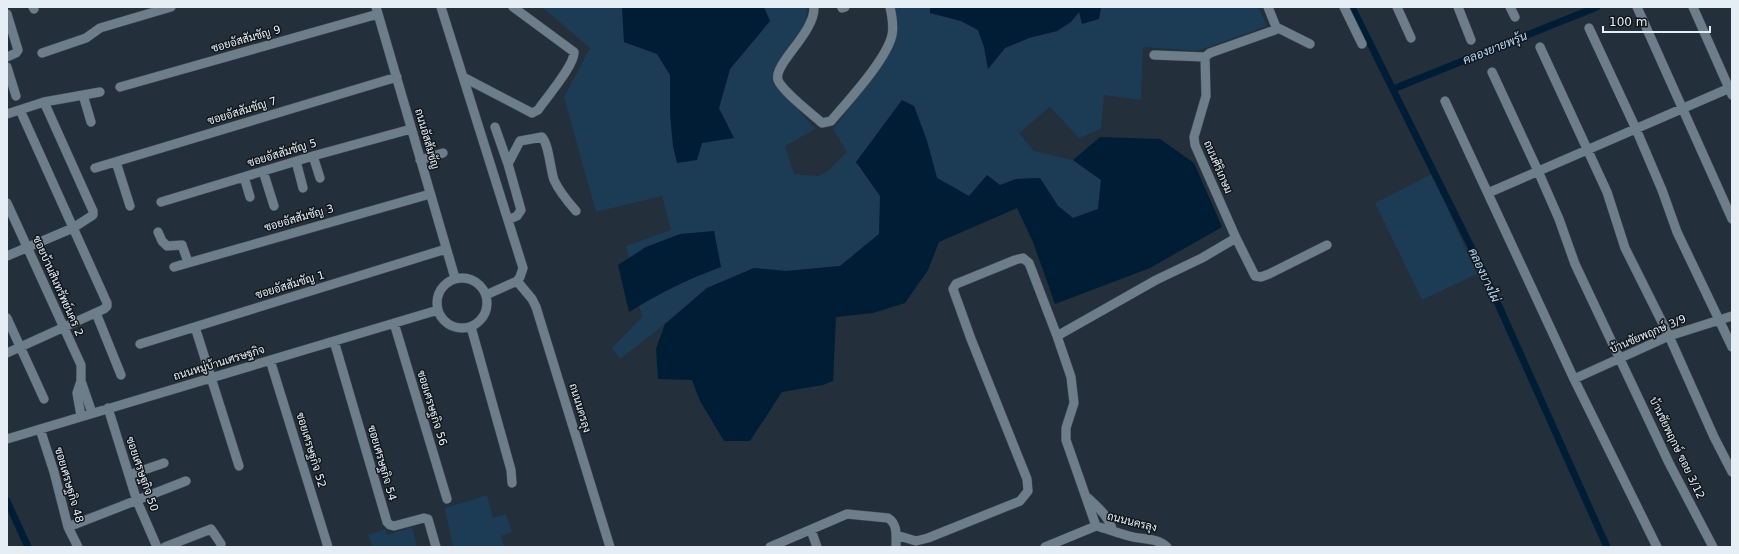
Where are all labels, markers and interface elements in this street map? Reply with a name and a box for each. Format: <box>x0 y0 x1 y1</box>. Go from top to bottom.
scale bar <box>1603 8 1710 34</box>
text: 100 m <box>1609 15 1647 29</box>
street label: ซอยอัสสัมชัญ 9 <box>209 22 282 55</box>
water label: คลองยายพรุ้น <box>1461 29 1530 69</box>
street label: ซอยอัสสัมชัญ 7 <box>205 93 278 128</box>
street label: ถนนอัสสัมชัญ <box>412 107 443 171</box>
street label: ซอยอัสสัมชัญ 5 <box>245 135 318 170</box>
street label: ถนนศิริเกษม <box>1201 139 1235 195</box>
street label: ซอยอัสสัมชัญ 3 <box>262 201 335 234</box>
street label: ซอยบ้านสินทรัพย์นคร 2 <box>30 233 88 338</box>
water label: คลองบางไผ่ <box>1465 245 1504 305</box>
street label: ซอยอัสสัมชัญ 1 <box>253 267 326 302</box>
street label: บ้านชัยพฤกษ์ 3/9 <box>1607 310 1688 356</box>
street label: ถนนหมู่บ้านเศรษฐกิจ <box>171 342 267 384</box>
street label: ซอยเศรษฐกิจ 56 <box>413 369 450 448</box>
street label: ถนนนครลุง <box>564 382 594 435</box>
street label: บ้านชัยพฤกษ์ ซอย 3/12 <box>1647 394 1709 501</box>
street label: ซอยเศรษฐกิจ 52 <box>292 411 329 490</box>
street label: ซอยเศรษฐกิจ 54 <box>364 424 399 503</box>
street label: ซอยเศรษฐกิจ 50 <box>122 435 161 513</box>
street label: ซอยเศรษฐกิจ 48 <box>51 446 86 525</box>
street label: ถนนนครลุง <box>1105 510 1158 536</box>

